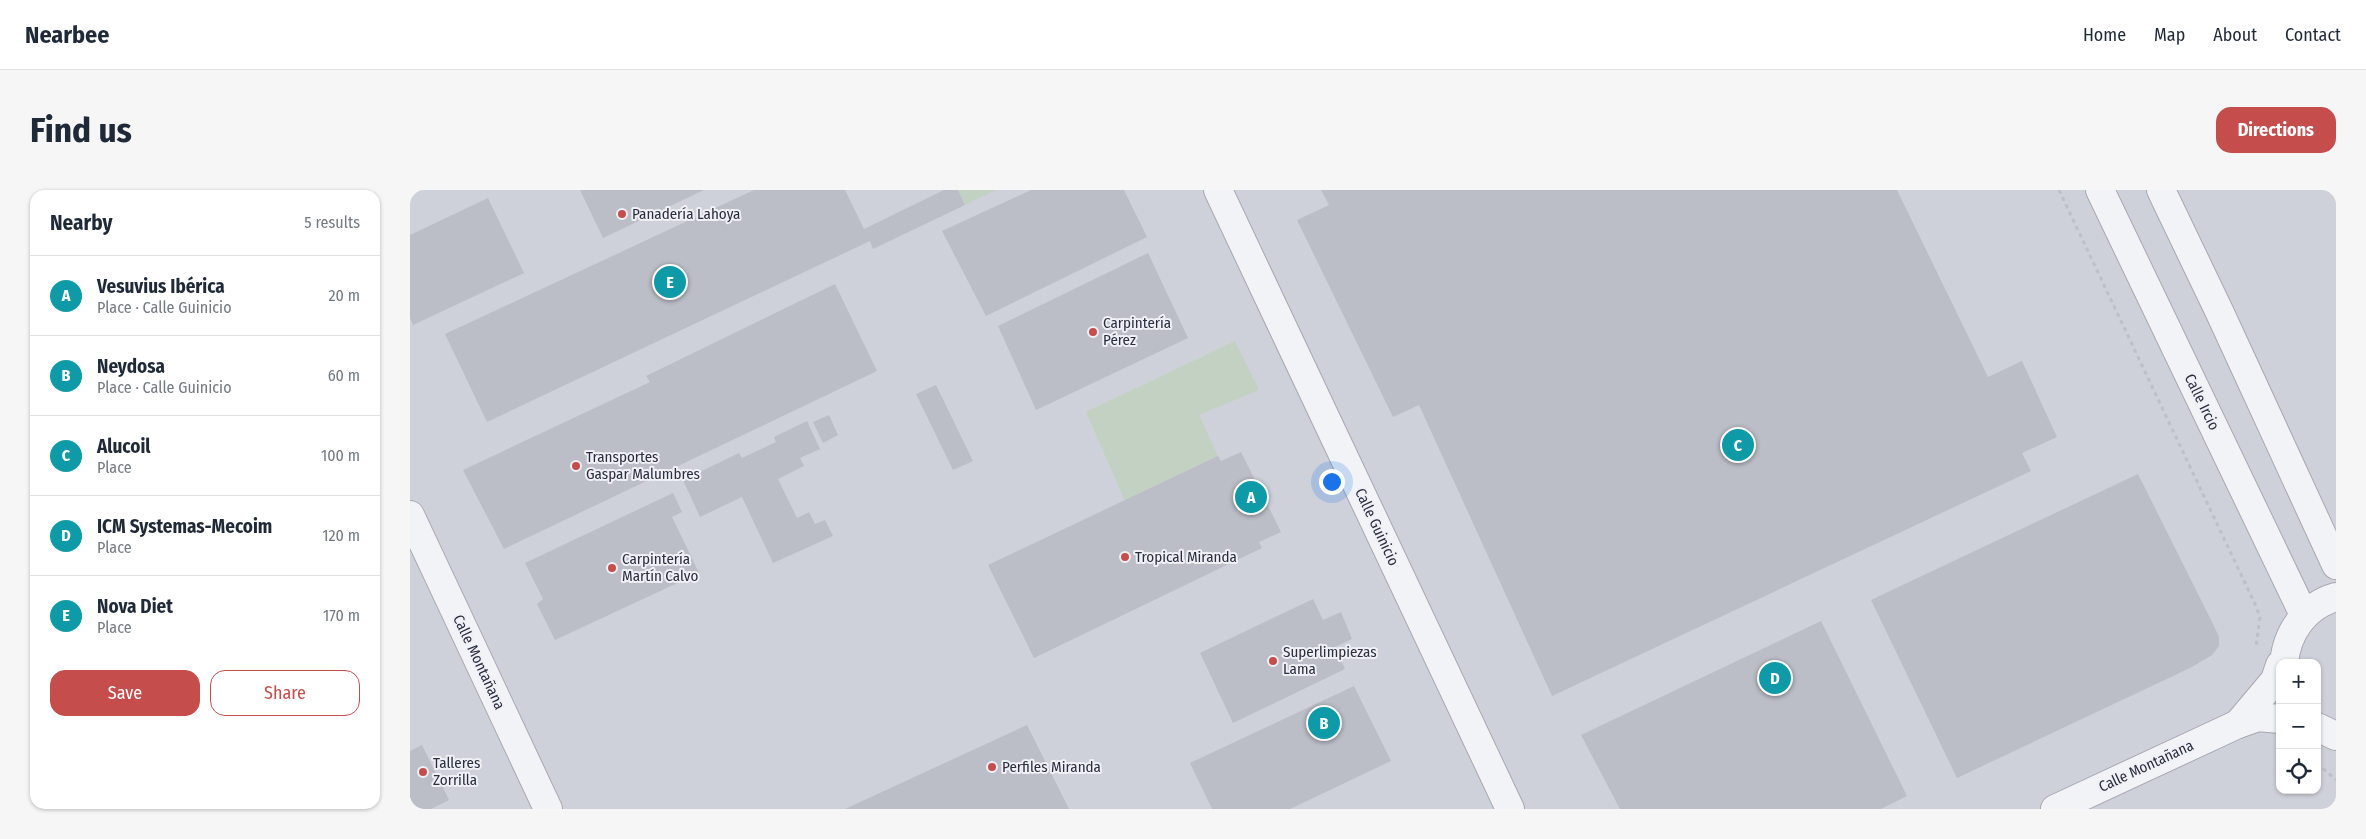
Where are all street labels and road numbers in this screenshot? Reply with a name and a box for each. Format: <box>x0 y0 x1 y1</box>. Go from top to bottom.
street label: Calle Ircio <box>2181 371 2223 433</box>
street label: Calle Guinicio <box>1351 485 1403 569</box>
street label: Calle Montañana <box>449 612 509 712</box>
street label: Calle Montañana <box>2096 736 2196 796</box>

